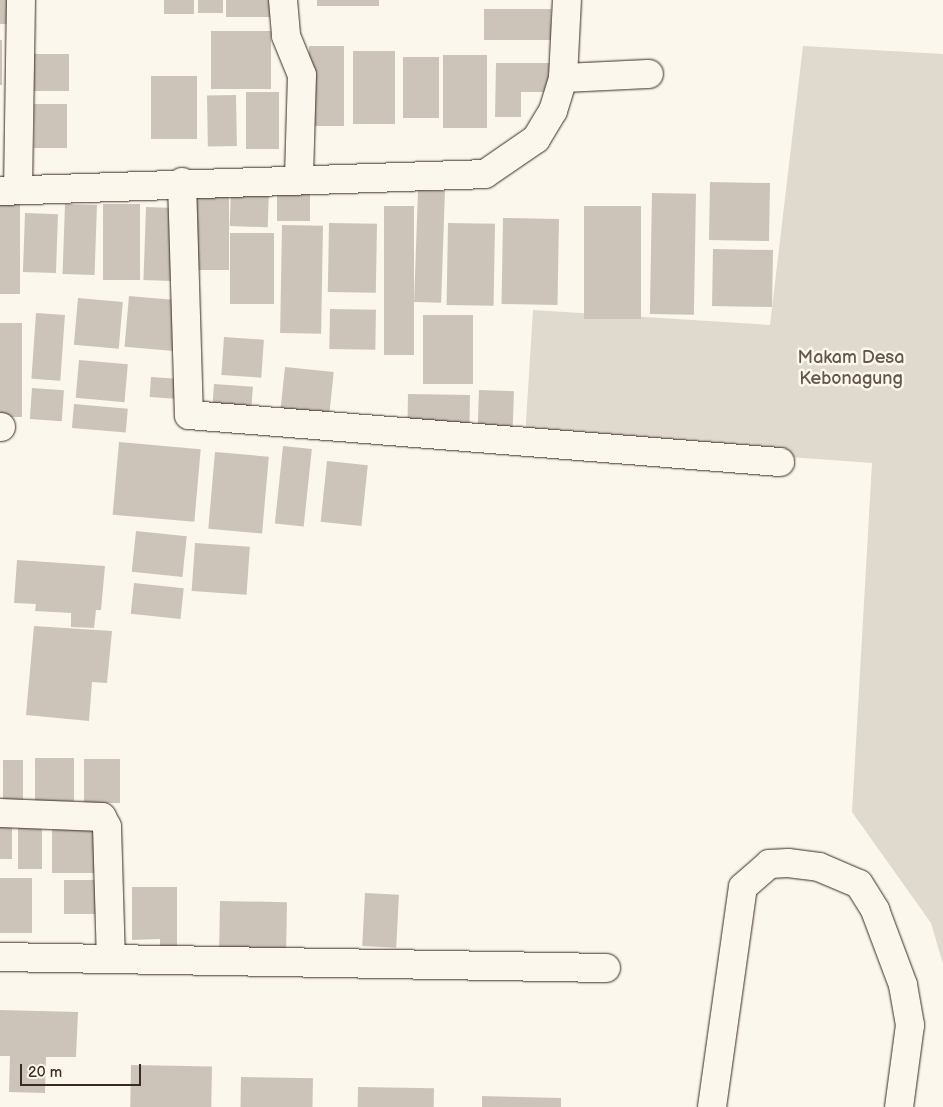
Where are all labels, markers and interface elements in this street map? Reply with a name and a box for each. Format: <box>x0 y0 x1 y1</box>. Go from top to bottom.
park label: Makam Desa Kebonagung <box>798 348 904 390</box>
scale bar <box>22 1054 144 1086</box>
text: 20 m <box>28 1063 62 1082</box>

